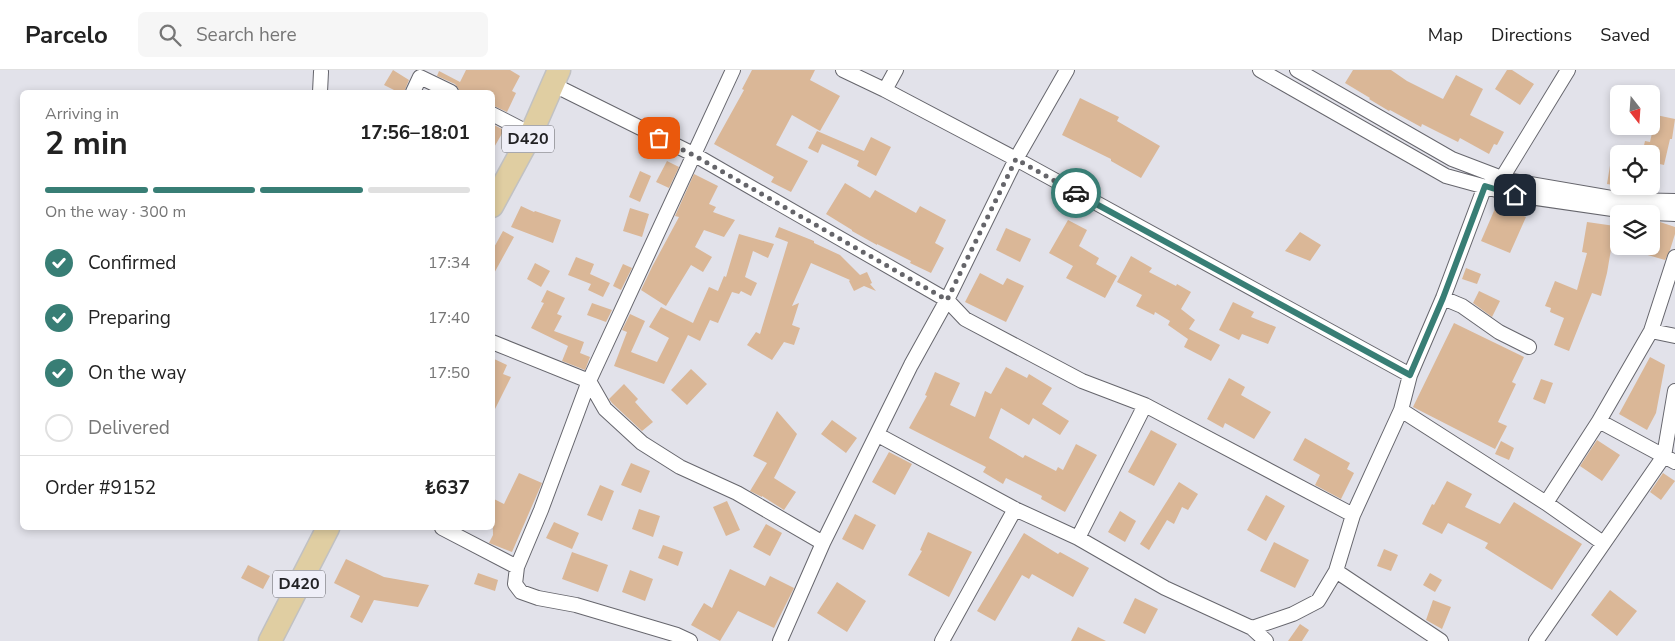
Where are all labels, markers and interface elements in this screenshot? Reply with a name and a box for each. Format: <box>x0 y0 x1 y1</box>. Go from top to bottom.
search box <box>138 12 488 57</box>
text: Parcelo <box>25 19 108 51</box>
icon: search <box>156 21 184 49</box>
text: Search here <box>196 22 297 48</box>
text: Map <box>1428 23 1463 47</box>
text: Directions <box>1491 23 1572 47</box>
text: Saved <box>1600 23 1650 47</box>
north arrow <box>1610 85 1660 135</box>
map controls <box>1610 85 1660 255</box>
text: Arriving in <box>45 103 119 125</box>
pin <box>638 117 680 159</box>
text: 17:56–18:01 <box>360 120 470 146</box>
text: 2 min <box>45 122 128 165</box>
icon: bag <box>645 124 673 152</box>
road number: D420 <box>502 126 554 152</box>
button: locate <box>1610 145 1660 195</box>
courier <box>1051 168 1101 218</box>
pin <box>1494 174 1536 216</box>
icon: car <box>1062 179 1090 207</box>
icon: home <box>1501 181 1529 209</box>
text: On the way · 300 m <box>45 201 186 223</box>
button: layers <box>1610 205 1660 255</box>
icon: check <box>45 249 73 277</box>
text: Confirmed <box>88 250 176 276</box>
text: 17:34 <box>428 252 470 274</box>
icon: check <box>45 304 73 332</box>
text: Preparing <box>88 305 171 331</box>
text: 17:40 <box>428 307 470 329</box>
icon: check <box>45 359 73 387</box>
text: On the way <box>88 360 186 386</box>
text: 17:50 <box>428 362 470 384</box>
text: Delivered <box>88 415 170 441</box>
text: Order #9152 <box>45 475 156 501</box>
text: ₺637 <box>424 475 470 501</box>
road number: D420 <box>273 570 325 598</box>

